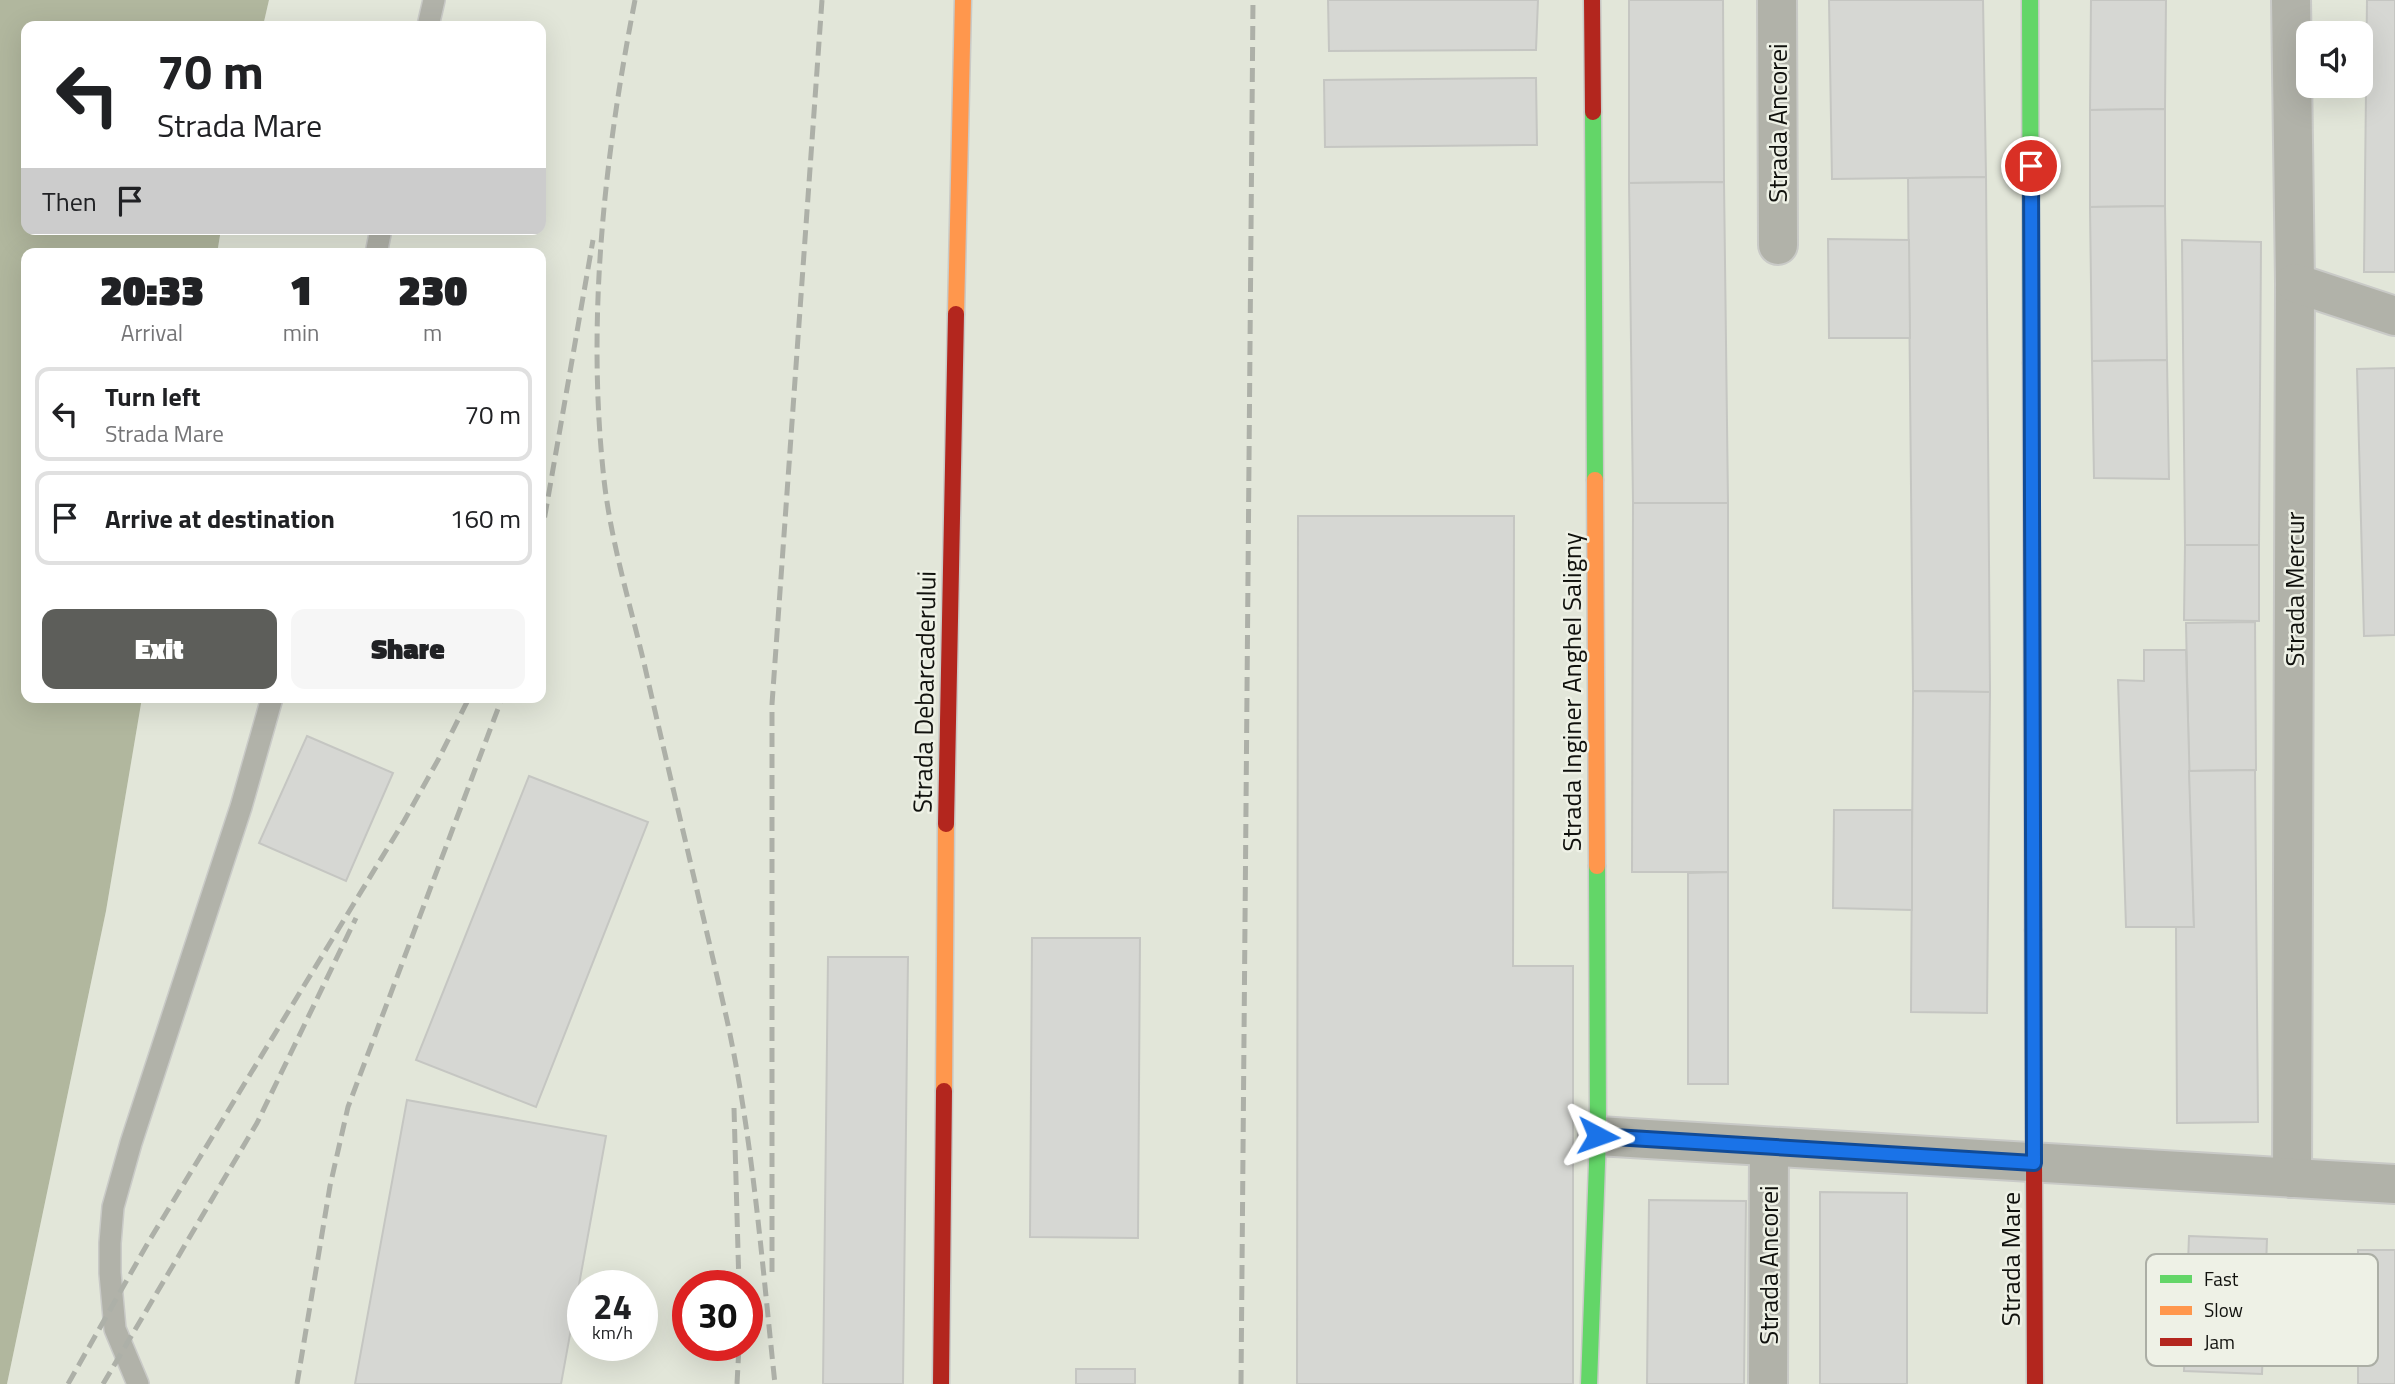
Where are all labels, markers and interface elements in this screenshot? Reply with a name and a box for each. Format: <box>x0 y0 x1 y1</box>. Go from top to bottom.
map controls <box>2296 21 2373 98</box>
button: sound <box>2296 21 2373 98</box>
text: 70 m <box>157 33 264 108</box>
street label: Strada Ancorei <box>1758 43 1797 203</box>
icon: left <box>42 49 133 140</box>
text: Strada Mare <box>157 101 322 149</box>
pin <box>2001 136 2061 196</box>
icon: arrive <box>2012 147 2050 185</box>
text: Then <box>42 182 97 221</box>
icon: arrive <box>111 182 149 220</box>
text: 20:33 <box>100 257 204 321</box>
text: 1 <box>290 257 313 321</box>
text: 230 <box>398 257 467 321</box>
text: Arrival <box>121 315 183 350</box>
text: min <box>283 315 319 350</box>
text: m <box>423 315 442 350</box>
text: Turn left <box>105 377 200 416</box>
icon: left <box>46 395 84 433</box>
text: 70 m <box>464 395 521 434</box>
text: Strada Mare <box>105 416 224 451</box>
icon: arrive <box>46 499 84 537</box>
text: Arrive at destination <box>105 499 335 538</box>
text: 160 m <box>450 499 521 538</box>
street label: Strada Mercur <box>2275 511 2314 667</box>
street label: Strada Inginer Anghel Saligny <box>1552 533 1591 851</box>
street label: Strada Debarcaderului <box>902 570 946 814</box>
button: Exit <box>42 609 277 689</box>
button: Share <box>291 609 525 689</box>
position arrow <box>1561 1099 1635 1173</box>
street label: Strada Ancorei <box>1749 1185 1788 1345</box>
street label: Strada Mare <box>1991 1192 2030 1326</box>
legend <box>2146 1254 2378 1366</box>
text: Fast <box>2204 1264 2239 1293</box>
speed limit sign: 30 <box>672 1270 763 1361</box>
text: 24 <box>593 1279 632 1333</box>
text: Slow <box>2204 1295 2243 1324</box>
text: km/h <box>592 1319 633 1346</box>
text: Jam <box>2204 1327 2235 1356</box>

